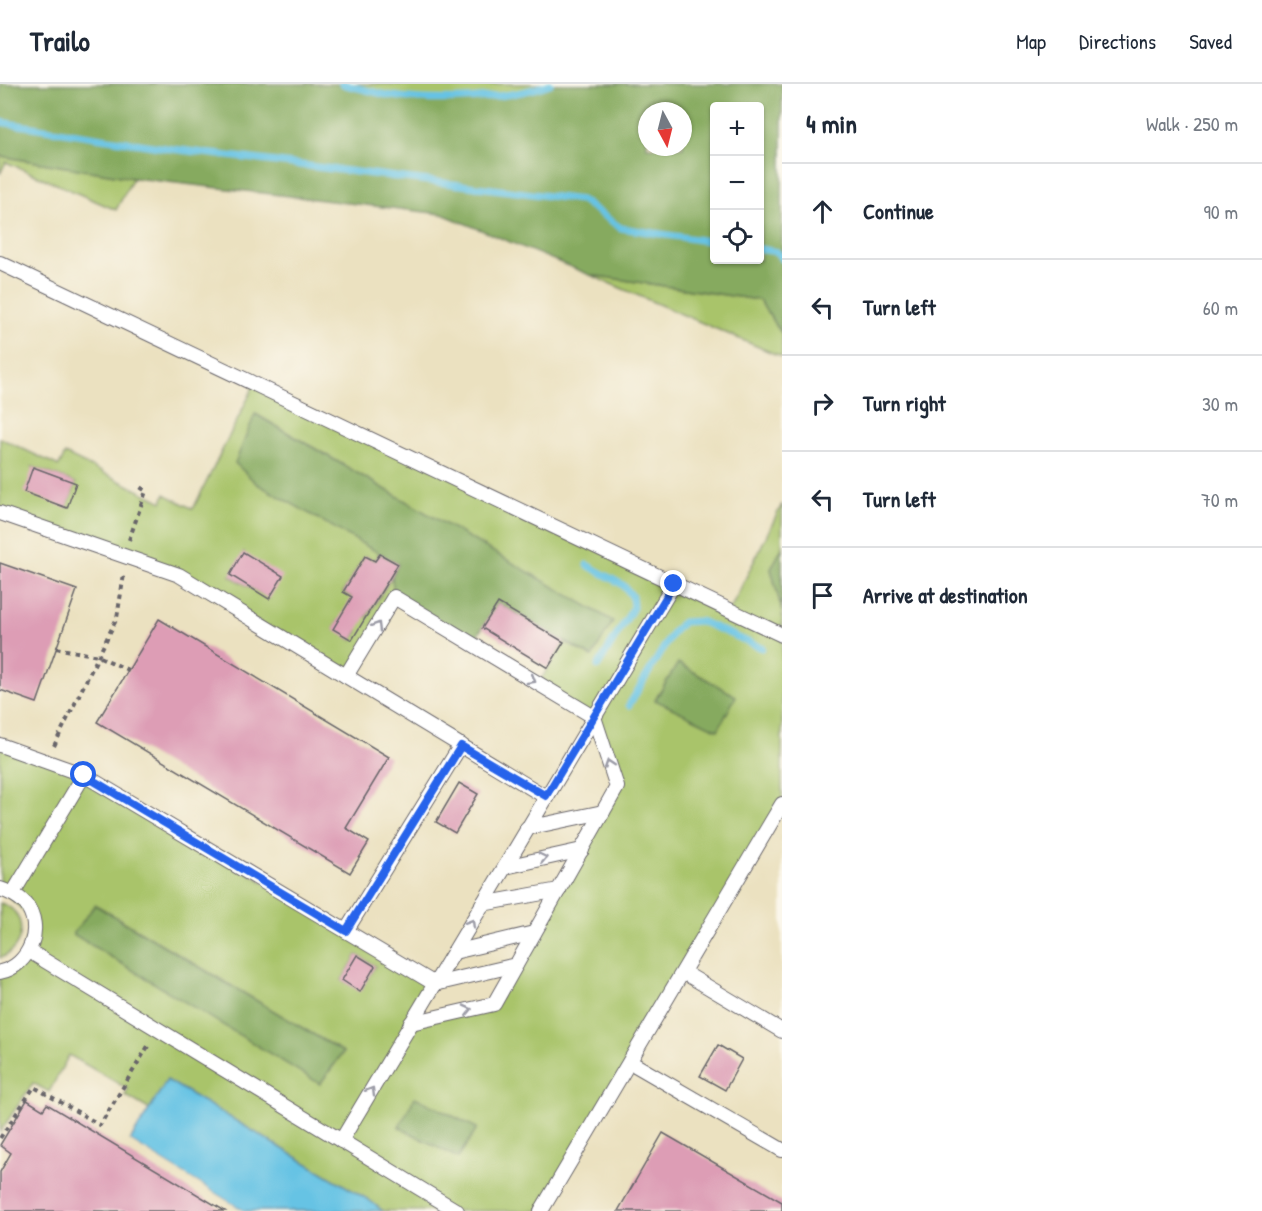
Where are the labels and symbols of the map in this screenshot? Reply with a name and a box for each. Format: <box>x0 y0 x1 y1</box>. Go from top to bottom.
north arrow <box>638 102 692 156</box>
route end <box>660 570 686 596</box>
one-way arrow <box>369 622 381 632</box>
one-way arrow <box>526 672 536 684</box>
one-way arrow <box>604 759 617 770</box>
route start <box>70 761 96 787</box>
one-way arrow <box>538 853 548 866</box>
one-way arrow <box>463 919 475 929</box>
one-way arrow <box>463 1004 473 1017</box>
one-way arrow <box>364 1087 375 1097</box>

